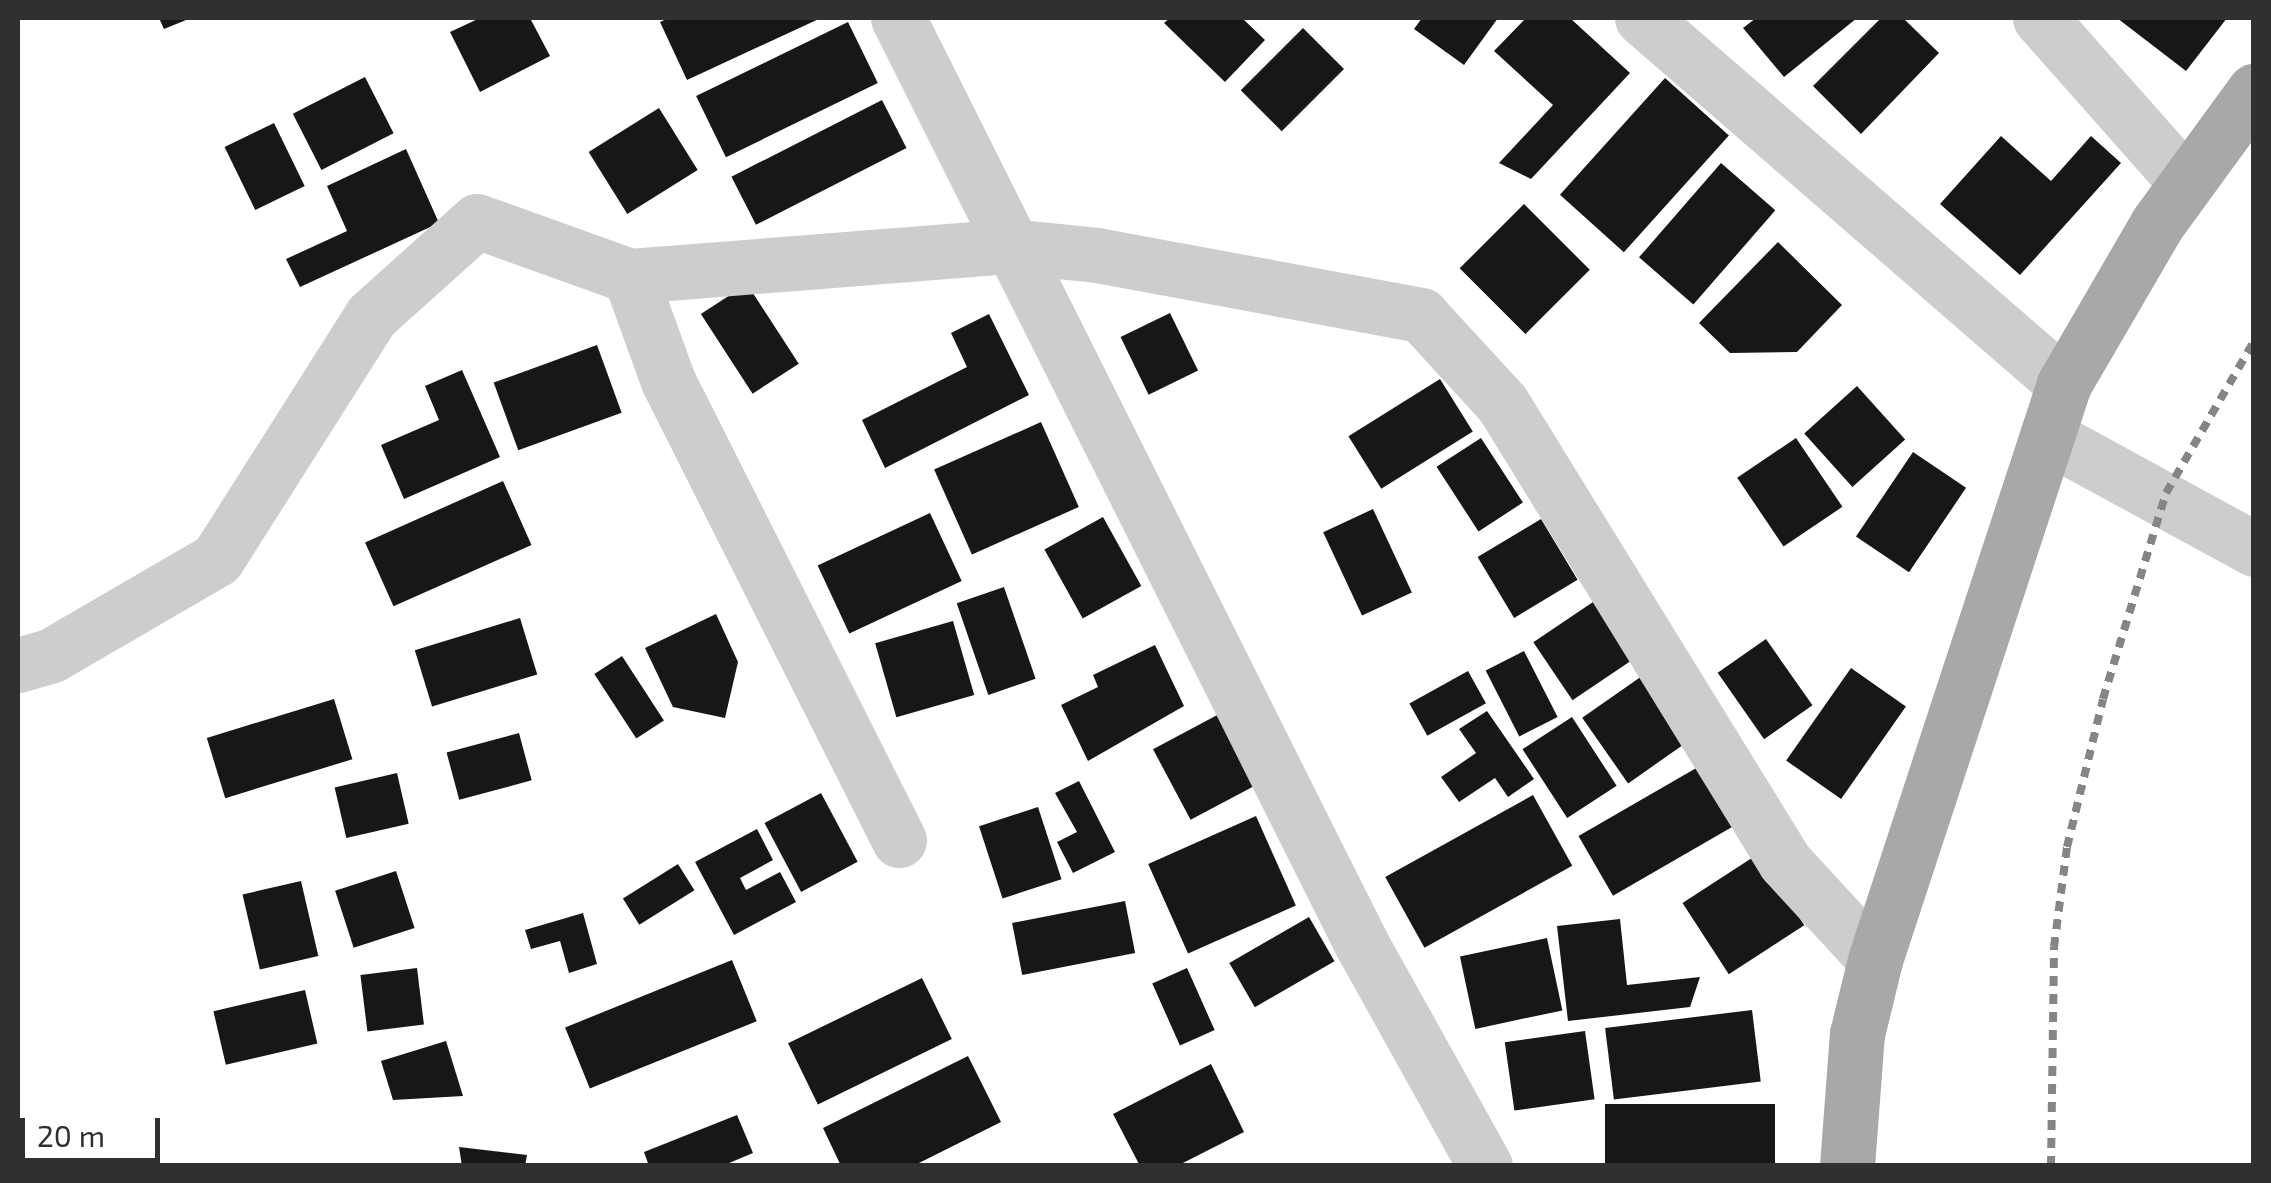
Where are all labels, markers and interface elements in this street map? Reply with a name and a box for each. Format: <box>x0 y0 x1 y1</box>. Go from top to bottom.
scale bar <box>25 1098 165 1160</box>
text: 20 m <box>37 1117 105 1153</box>

